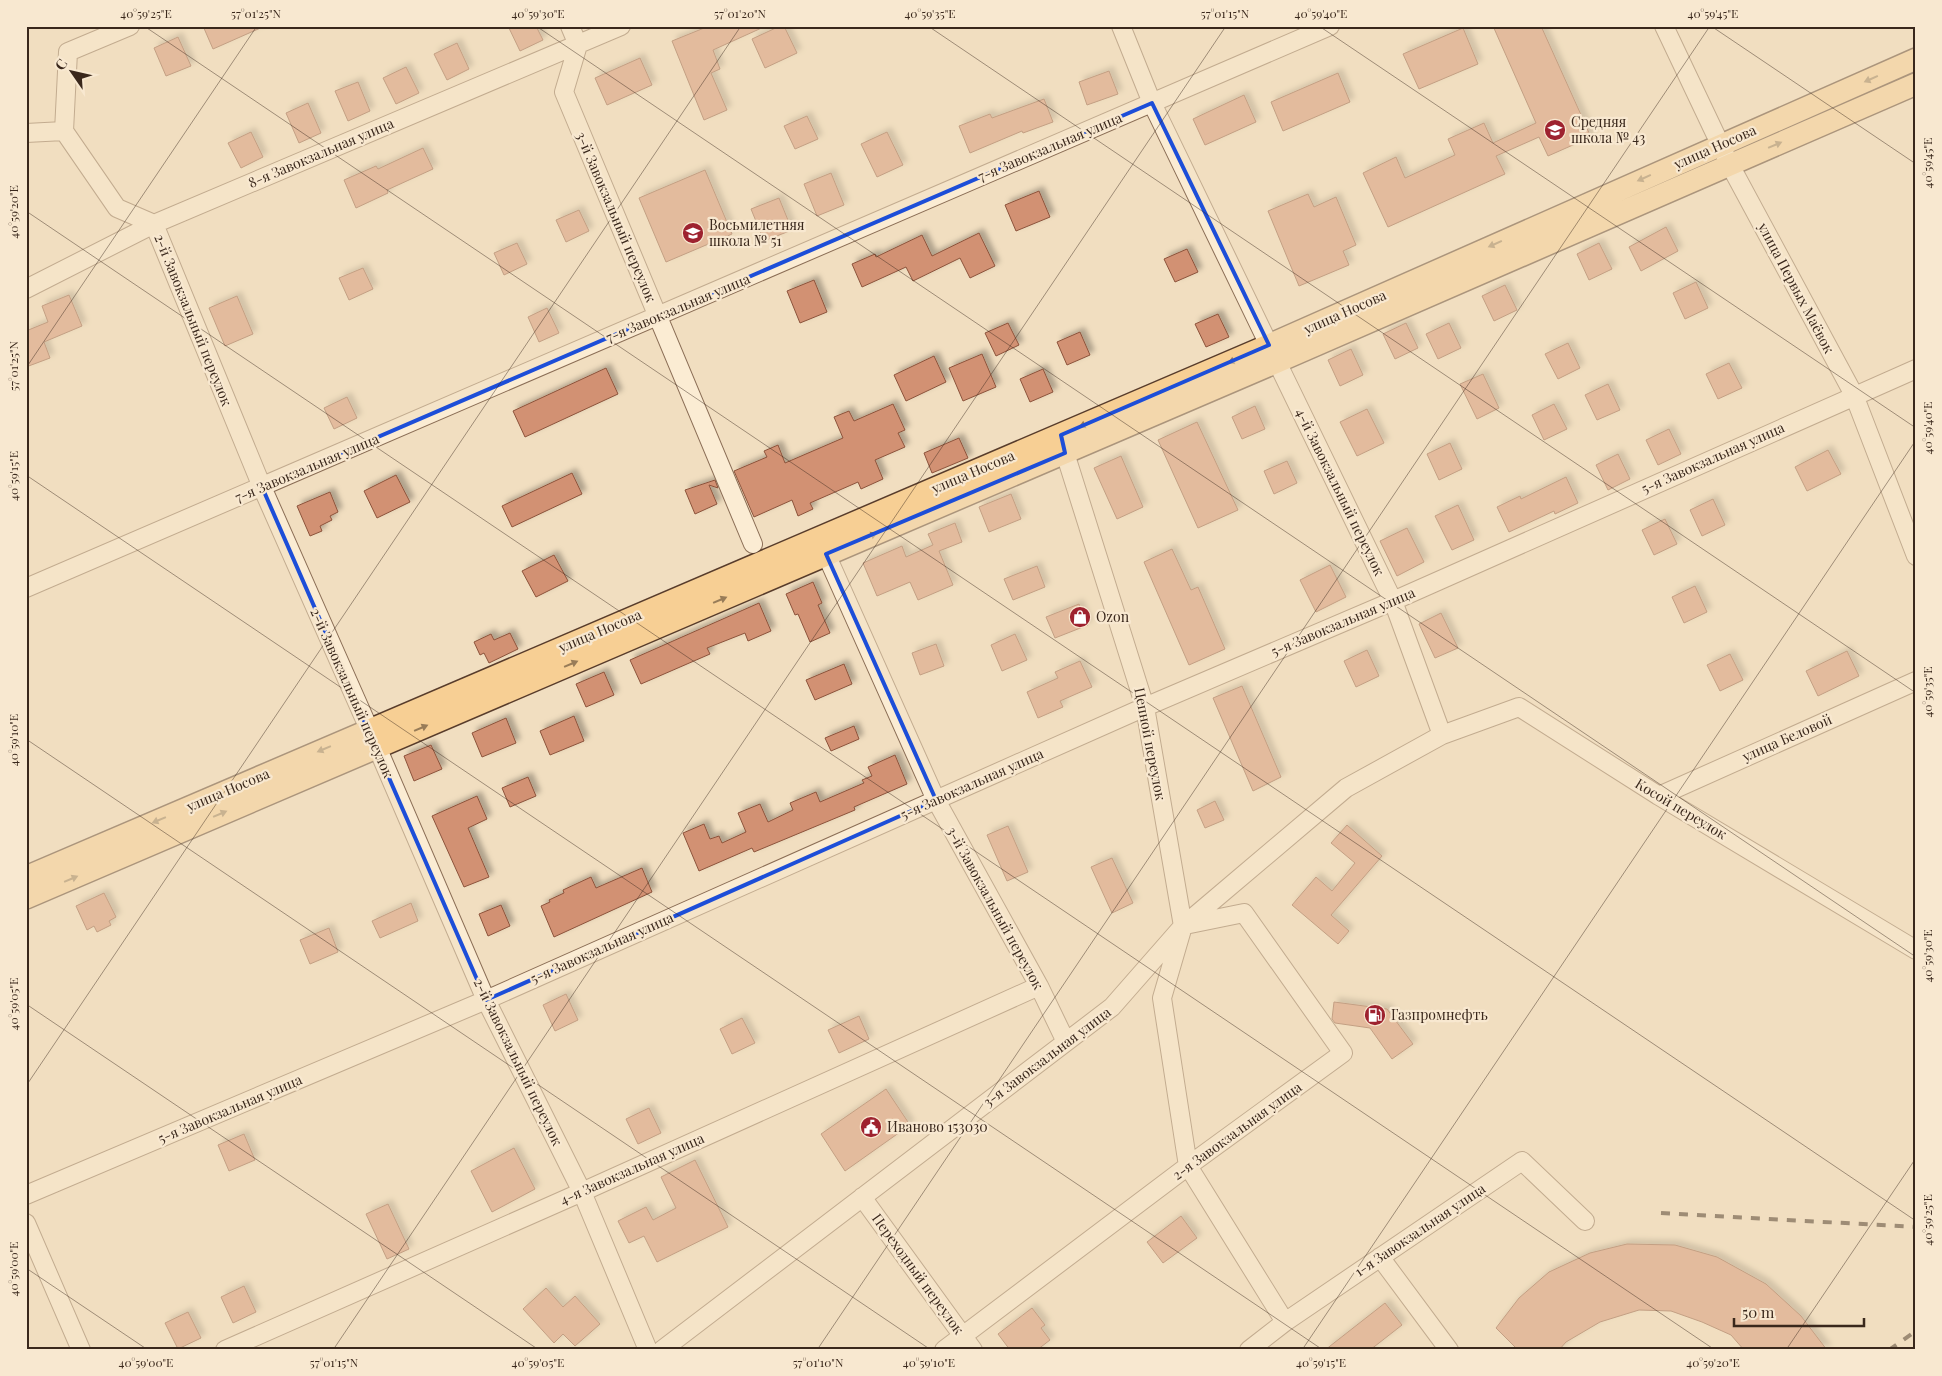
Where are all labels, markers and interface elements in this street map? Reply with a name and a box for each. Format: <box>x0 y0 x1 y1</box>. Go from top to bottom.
text: 40°59'25"E <box>120 5 172 21</box>
text: 57°01'25"N <box>231 5 282 21</box>
text: 40°59'30"E <box>511 5 565 21</box>
text: 57°01'20"N <box>714 5 767 21</box>
text: 40°59'35"E <box>904 5 956 21</box>
text: 57°01'15"N <box>1201 5 1250 21</box>
text: 40°59'40"E <box>1295 5 1347 21</box>
text: 40°59'45"E <box>1688 5 1738 21</box>
north arrow <box>48 48 98 98</box>
text: С <box>50 55 72 74</box>
one-way arrow <box>1864 75 1878 83</box>
street label: 7-я Завокзальная улица <box>975 108 1125 185</box>
place label: Средняя школа № 43 <box>1571 112 1645 147</box>
street label: 8-я Завокзальная улица <box>245 113 396 192</box>
school or university icon: Средняя школа № 43 <box>1543 118 1567 142</box>
street label: улица Носова <box>1670 120 1759 174</box>
street label: 3-й Завокзальный переулок <box>572 129 661 305</box>
text: 40°59'45"E <box>1919 138 1935 188</box>
one-way arrow <box>1768 141 1782 149</box>
one-way arrow <box>1637 175 1651 183</box>
text: 40°59'20"E <box>5 185 21 239</box>
place label: Восьмилетняя школа № 51 <box>709 215 805 250</box>
street label: улица Первых Маёвок <box>1753 218 1839 356</box>
school or university icon: Восьмилетняя школа № 51 <box>681 221 705 245</box>
street label: 2-й Завокзальный переулок <box>150 231 237 409</box>
one-way arrow <box>1488 241 1502 249</box>
street label: 7-я Завокзальная улица <box>603 269 753 346</box>
street label: улица Носова <box>1300 285 1389 339</box>
text: 57°01'25"N <box>5 340 21 391</box>
one-way arrow <box>1228 357 1242 365</box>
text: 40°59'40"E <box>1919 402 1935 454</box>
street label: 4-й Завокзальный переулок <box>1292 405 1389 579</box>
street label: 5-я Завокзальная улица <box>1638 417 1787 498</box>
one-way arrow <box>1079 421 1093 429</box>
street label: 7-я Завокзальная улица <box>232 429 382 506</box>
street label: улица Носова <box>927 446 1017 498</box>
text: 40°59'15"E <box>5 451 21 501</box>
one-way arrow <box>862 531 877 539</box>
street label: 5-я Завокзальная улица <box>1268 583 1418 661</box>
one-way arrow <box>713 595 727 603</box>
street label: 2-й Завокзальный переулок <box>306 605 399 781</box>
street label: улица Носова <box>554 605 644 657</box>
shop icon: Ozon <box>1068 605 1092 629</box>
place label: Ozon <box>1096 607 1130 626</box>
one-way arrow <box>564 659 578 667</box>
text: 40°59'35"E <box>1919 666 1935 718</box>
street label: Цепной переулок <box>1130 686 1171 802</box>
street label: улица Беловой <box>1738 709 1835 766</box>
text: 40°59'10"E <box>5 714 21 766</box>
one-way arrow <box>414 723 429 731</box>
street label: 5-я Завокзальная улица <box>897 743 1046 824</box>
one-way arrow <box>317 745 331 753</box>
street label: улица Носова <box>182 764 272 816</box>
street label: Косой переулок <box>1632 774 1731 843</box>
one-way arrow <box>213 810 227 818</box>
one-way arrow <box>152 816 166 824</box>
street label: 3-й Завокзальный переулок <box>943 823 1048 993</box>
one-way arrow <box>64 874 78 882</box>
street label: 5-я Завокзальная улица <box>527 907 676 988</box>
text: 40°59'30"E <box>1919 929 1935 983</box>
street label: 2-й Завокзальный переулок <box>470 975 567 1149</box>
text: 40°59'05"E <box>5 978 21 1030</box>
street label: 3-я Завокзальная улица <box>979 1002 1114 1111</box>
fuel station icon: Газпромнефть <box>1363 1003 1387 1027</box>
place label: Газпромнефть <box>1391 1005 1488 1024</box>
street label: 5-я Завокзальная улица <box>155 1070 305 1148</box>
street label: 2-я Завокзальная улица <box>1168 1077 1305 1184</box>
public building icon: Иваново 153030 <box>859 1115 883 1139</box>
place label: Иваново 153030 <box>887 1117 988 1136</box>
street label: 4-я Завокзальная улица <box>557 1128 707 1209</box>
street label: 1-я Завокзальная улица <box>1351 1179 1489 1281</box>
text: 40°59'25"E <box>1919 1194 1935 1246</box>
street label: Переходный переулок <box>868 1210 969 1338</box>
text: 40°59'00"E <box>5 1242 21 1296</box>
scale bar <box>1734 1296 1864 1328</box>
text: 50 m <box>1742 1302 1775 1322</box>
text: 40°59'00"E <box>119 1354 173 1370</box>
text: 57°01'15"N <box>310 1354 359 1370</box>
text: 40°59'05"E <box>512 1354 564 1370</box>
text: 57°01'10"N <box>793 1354 844 1370</box>
text: 40°59'10"E <box>903 1354 955 1370</box>
text: 40°59'15"E <box>1296 1354 1346 1370</box>
text: 40°59'20"E <box>1686 1354 1740 1370</box>

